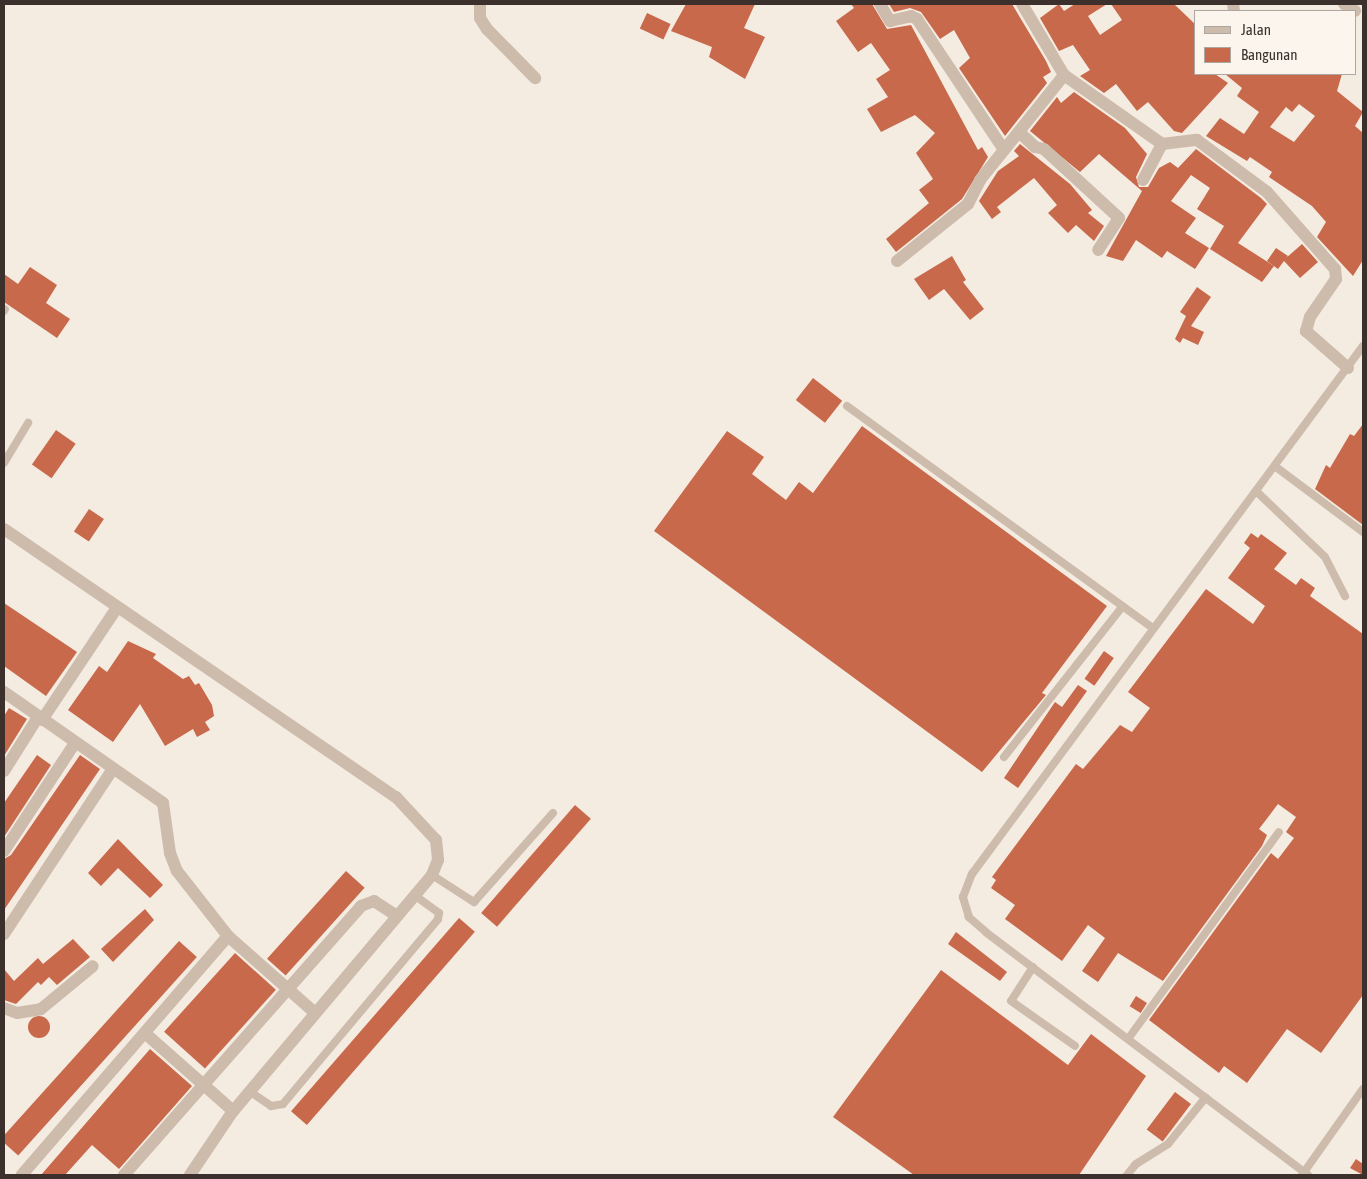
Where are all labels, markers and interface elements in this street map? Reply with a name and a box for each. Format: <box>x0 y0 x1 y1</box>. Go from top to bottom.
legend <box>1194 10 1357 75</box>
text: Jalan <box>1241 21 1271 38</box>
text: Bangunan <box>1241 46 1298 63</box>

